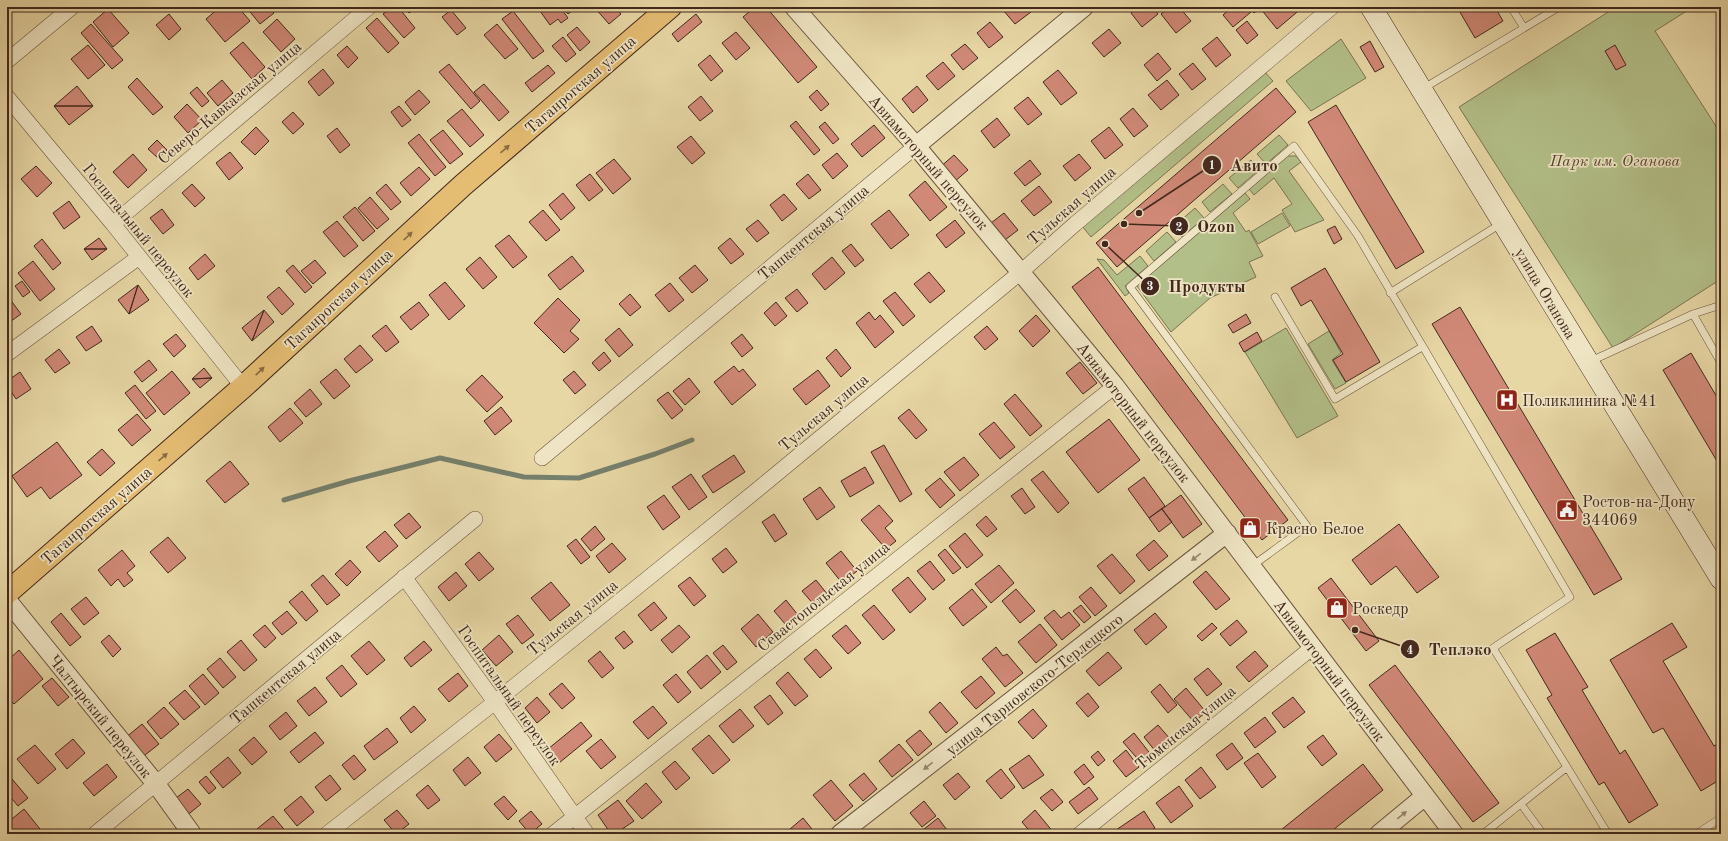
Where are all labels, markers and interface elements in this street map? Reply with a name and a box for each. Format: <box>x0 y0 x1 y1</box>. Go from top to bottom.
street label: Таганрогская улица <box>523 33 640 138</box>
street label: Северо-Кавказская улица <box>155 39 305 168</box>
street label: Авиамоторный переулок <box>865 93 990 234</box>
one-way arrow <box>499 145 510 154</box>
callout: Авито <box>1202 151 1286 180</box>
park label: Парк им. Оганова <box>1549 154 1681 170</box>
text: Авито <box>1230 158 1278 175</box>
text: 1 <box>1209 160 1215 172</box>
street label: Госпитальный переулок <box>79 161 196 301</box>
street label: Тульская улица <box>1025 164 1120 249</box>
street label: Ташкентская улица <box>756 183 873 284</box>
callout: Ozon <box>1169 212 1243 241</box>
text: Ozon <box>1197 219 1235 236</box>
text: 2 <box>1176 222 1183 234</box>
one-way arrow <box>402 231 413 240</box>
street label: улица Оганова <box>1511 246 1578 342</box>
street label: Таганрогская улица <box>282 247 396 354</box>
callout: Продукты <box>1140 271 1254 300</box>
text: Продукты <box>1168 279 1246 296</box>
text: 3 <box>1147 281 1154 293</box>
street label: Авиамоторный переулок <box>1073 340 1192 486</box>
one-way arrow <box>255 366 265 376</box>
street label: Тульская улица <box>777 372 872 455</box>
hospital icon: Поликлиника №41 <box>1494 387 1520 413</box>
place label: Поликлиника №41 <box>1522 394 1657 410</box>
one-way arrow <box>157 452 168 461</box>
street label: Таганрогская улица <box>39 464 156 569</box>
place label: Ростов-на-Дону 344069 <box>1582 495 1696 529</box>
public building icon: Ростов-на-Дону 344069 <box>1554 497 1580 523</box>
shop icon: Красно Белое <box>1237 515 1263 541</box>
place label: Красно Белое <box>1266 522 1364 538</box>
street label: Севастопольская улица <box>755 539 893 656</box>
one-way arrow <box>1190 553 1201 561</box>
street label: Тульская улица <box>525 577 622 660</box>
shop icon: Роскедр <box>1324 595 1350 621</box>
street label: Авиамоторный переулок <box>1270 597 1387 745</box>
place label: Роскедр <box>1352 602 1408 618</box>
street label: улица Тарновского-Терлецкого <box>944 612 1127 760</box>
street label: Госпитальный переулок <box>454 623 563 769</box>
street label: Ташкентская улица <box>228 627 345 728</box>
callout: Теплэко <box>1400 635 1499 664</box>
text: Теплэко <box>1429 642 1491 659</box>
text: 4 <box>1407 645 1414 657</box>
street label: Чалтырский переулок <box>45 653 154 782</box>
street label: Тюменская улица <box>1133 683 1240 774</box>
one-way arrow <box>922 762 933 770</box>
one-way arrow <box>1397 811 1408 820</box>

